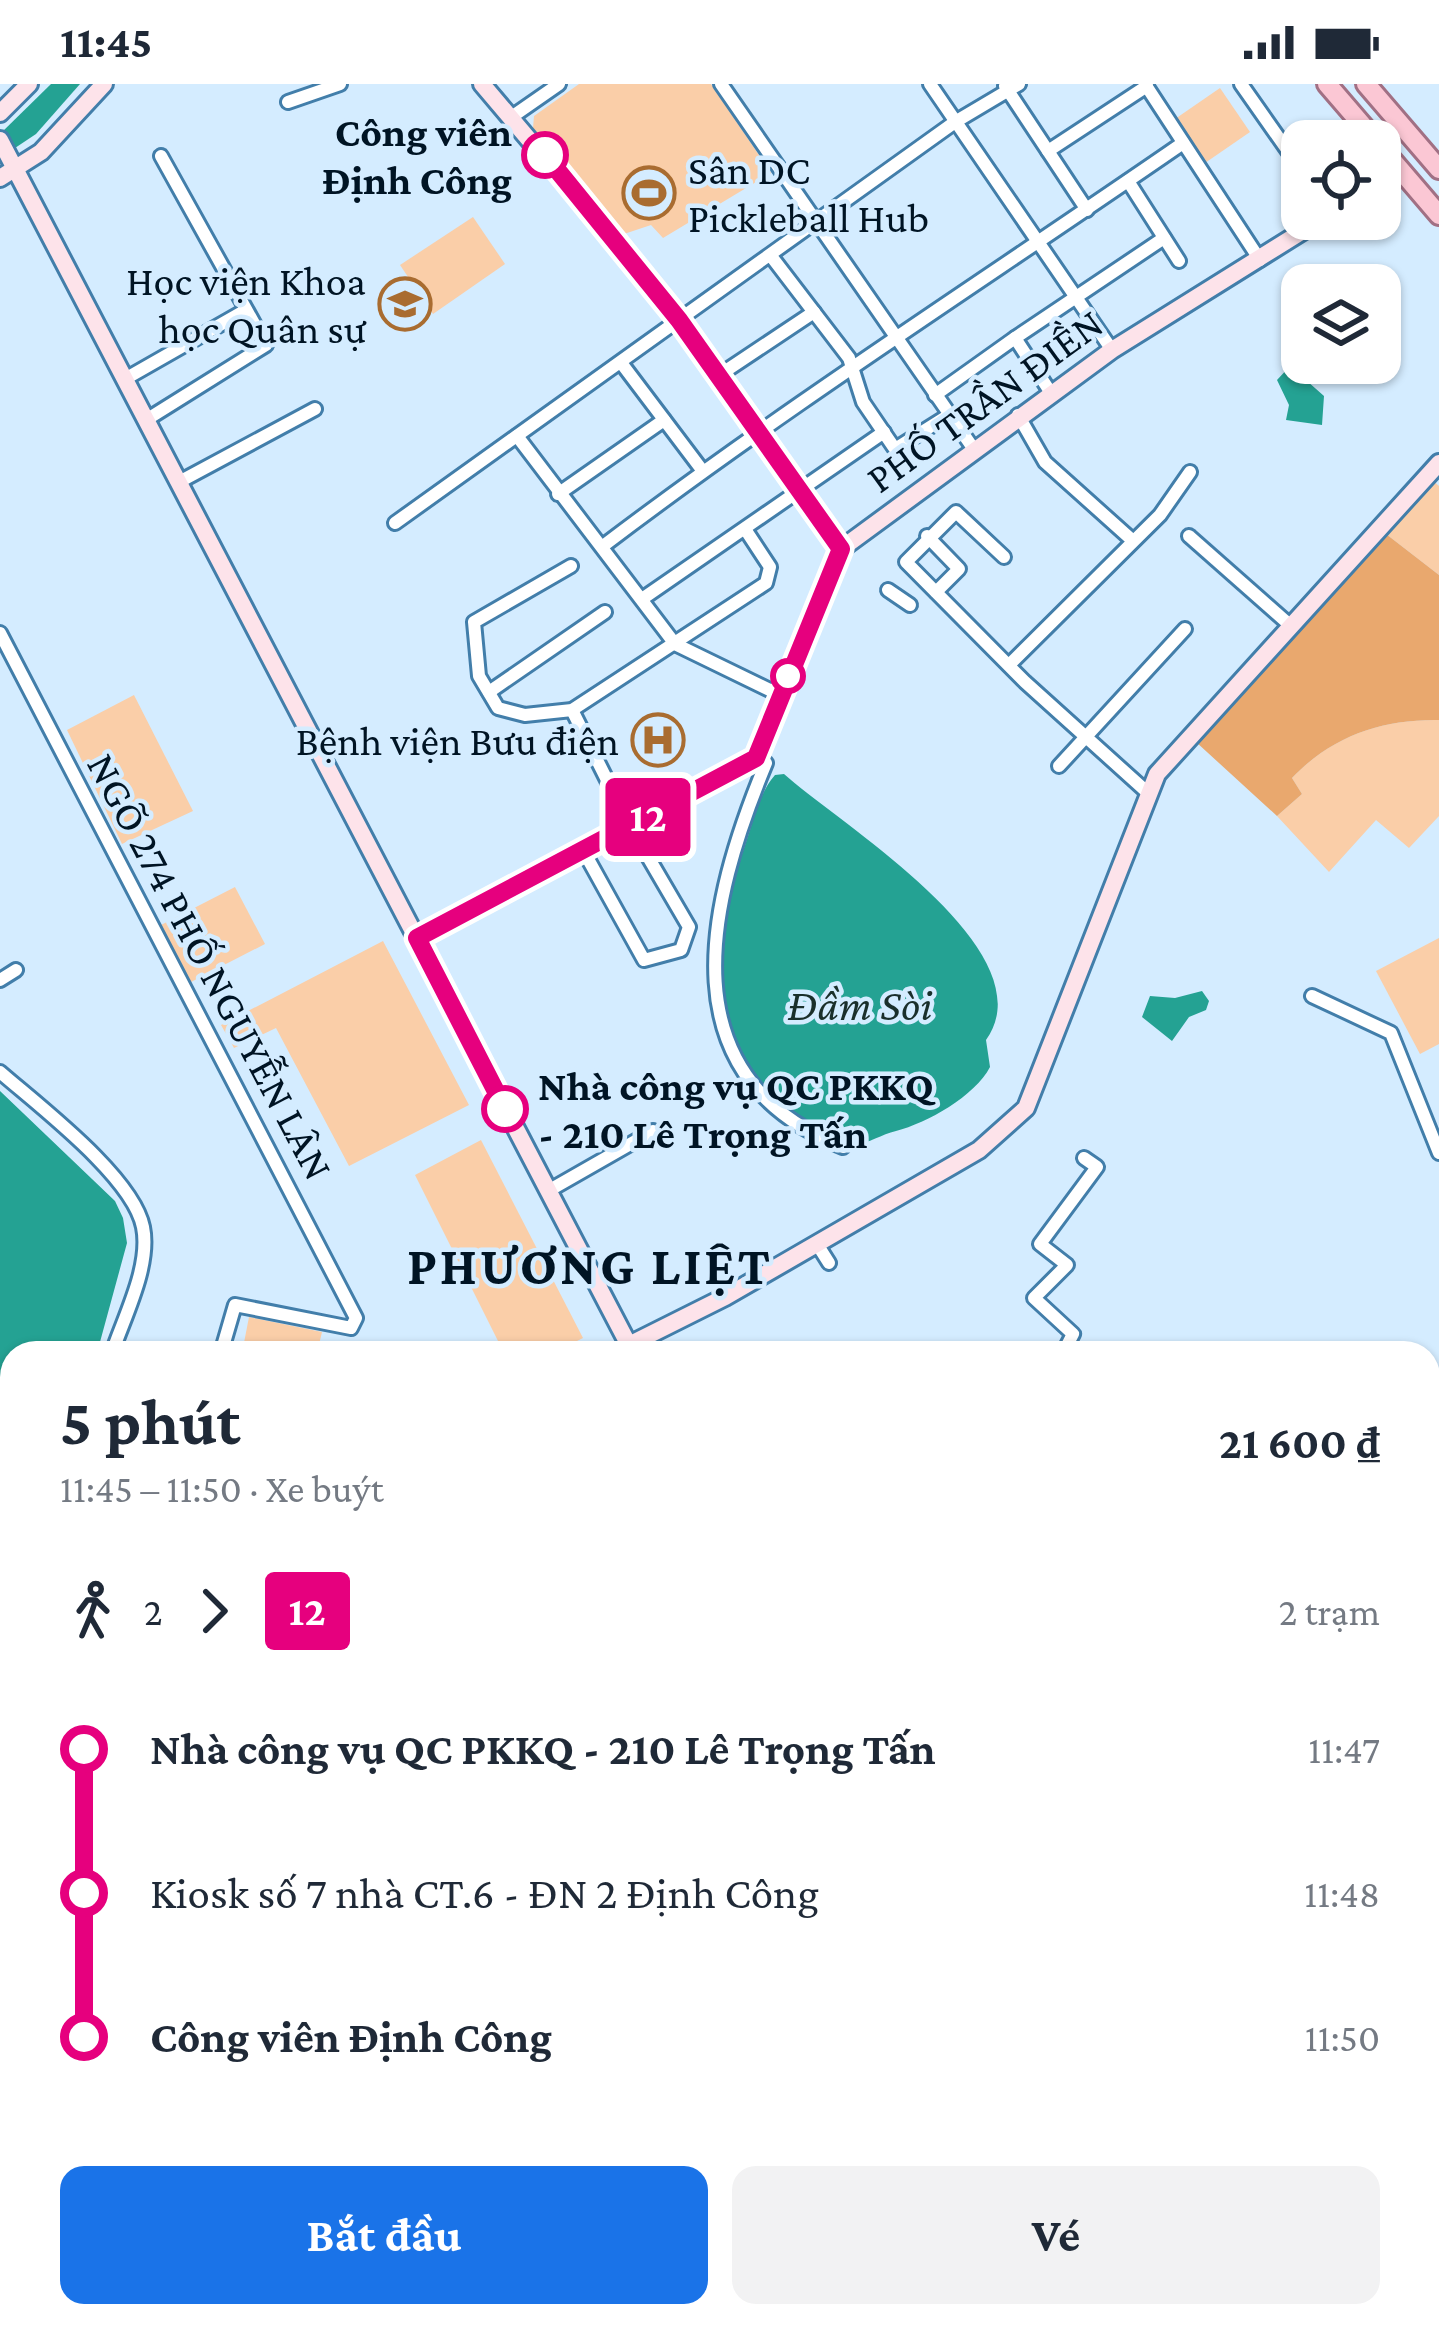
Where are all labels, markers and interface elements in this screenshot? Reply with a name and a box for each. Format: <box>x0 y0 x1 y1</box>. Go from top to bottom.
text: 11:45 <box>60 17 152 67</box>
place label: Công viên Định Công <box>322 108 512 203</box>
map controls <box>1281 120 1401 384</box>
button: locate <box>1281 120 1401 240</box>
marker: Công viên Định Công <box>523 133 567 177</box>
place label: Sân DC Pickleball Hub <box>688 146 929 241</box>
sports icon: Sân DC Pickleball Hub <box>621 165 677 221</box>
place label: Học viện Khoa học Quân sự <box>126 257 367 352</box>
button: layers <box>1281 264 1401 384</box>
school or university icon: Học viện Khoa học Quân sự <box>377 276 433 332</box>
street label: PHỐ TRẦN ĐIỀN <box>857 299 1111 502</box>
unlabelled marker <box>772 660 804 692</box>
hospital icon: Bệnh viện Bưu điện <box>630 712 686 768</box>
place label: Bệnh viện Bưu điện <box>296 717 619 764</box>
street label: NGÕ 274 PHỐ NGUYỄN LÂN <box>78 745 343 1187</box>
line badge: 12 <box>594 778 702 856</box>
text: 12 <box>629 793 667 840</box>
water label: Đầm Sòi <box>788 980 933 1030</box>
place label: Nhà công vụ QC PKKQ - 210 Lê Trọng Tấn <box>538 1062 936 1157</box>
marker: Nhà công vụ QC PKKQ - 210 Lê Trọng Tấn <box>483 1087 527 1131</box>
district label: PHƯƠNG LIỆT <box>407 1236 773 1296</box>
text: 5 phút <box>60 1385 241 1458</box>
text: 21 600 ₫ <box>1219 1418 1380 1468</box>
text: 11:45 – 11:50 · Xe buýt <box>60 1467 384 1510</box>
icon: walk <box>60 1578 126 1644</box>
icon: forward <box>181 1578 247 1644</box>
text: 12 <box>289 1587 326 1634</box>
text: 2 <box>144 1590 163 1633</box>
text: 2 trạm <box>1279 1590 1380 1633</box>
text: Nhà công vụ QC PKKQ - 210 Lê Trọng Tấn <box>150 1724 936 1774</box>
text: 11:47 <box>1308 1728 1380 1771</box>
text: Kiosk số 7 nhà CT.6 - ĐN 2 Định Công <box>150 1868 819 1918</box>
text: 11:48 <box>1304 1872 1380 1915</box>
text: Công viên Định Công <box>150 2012 552 2062</box>
text: 11:50 <box>1305 2016 1380 2059</box>
button: Bắt đầu <box>60 2166 708 2304</box>
button: Vé <box>732 2166 1380 2304</box>

